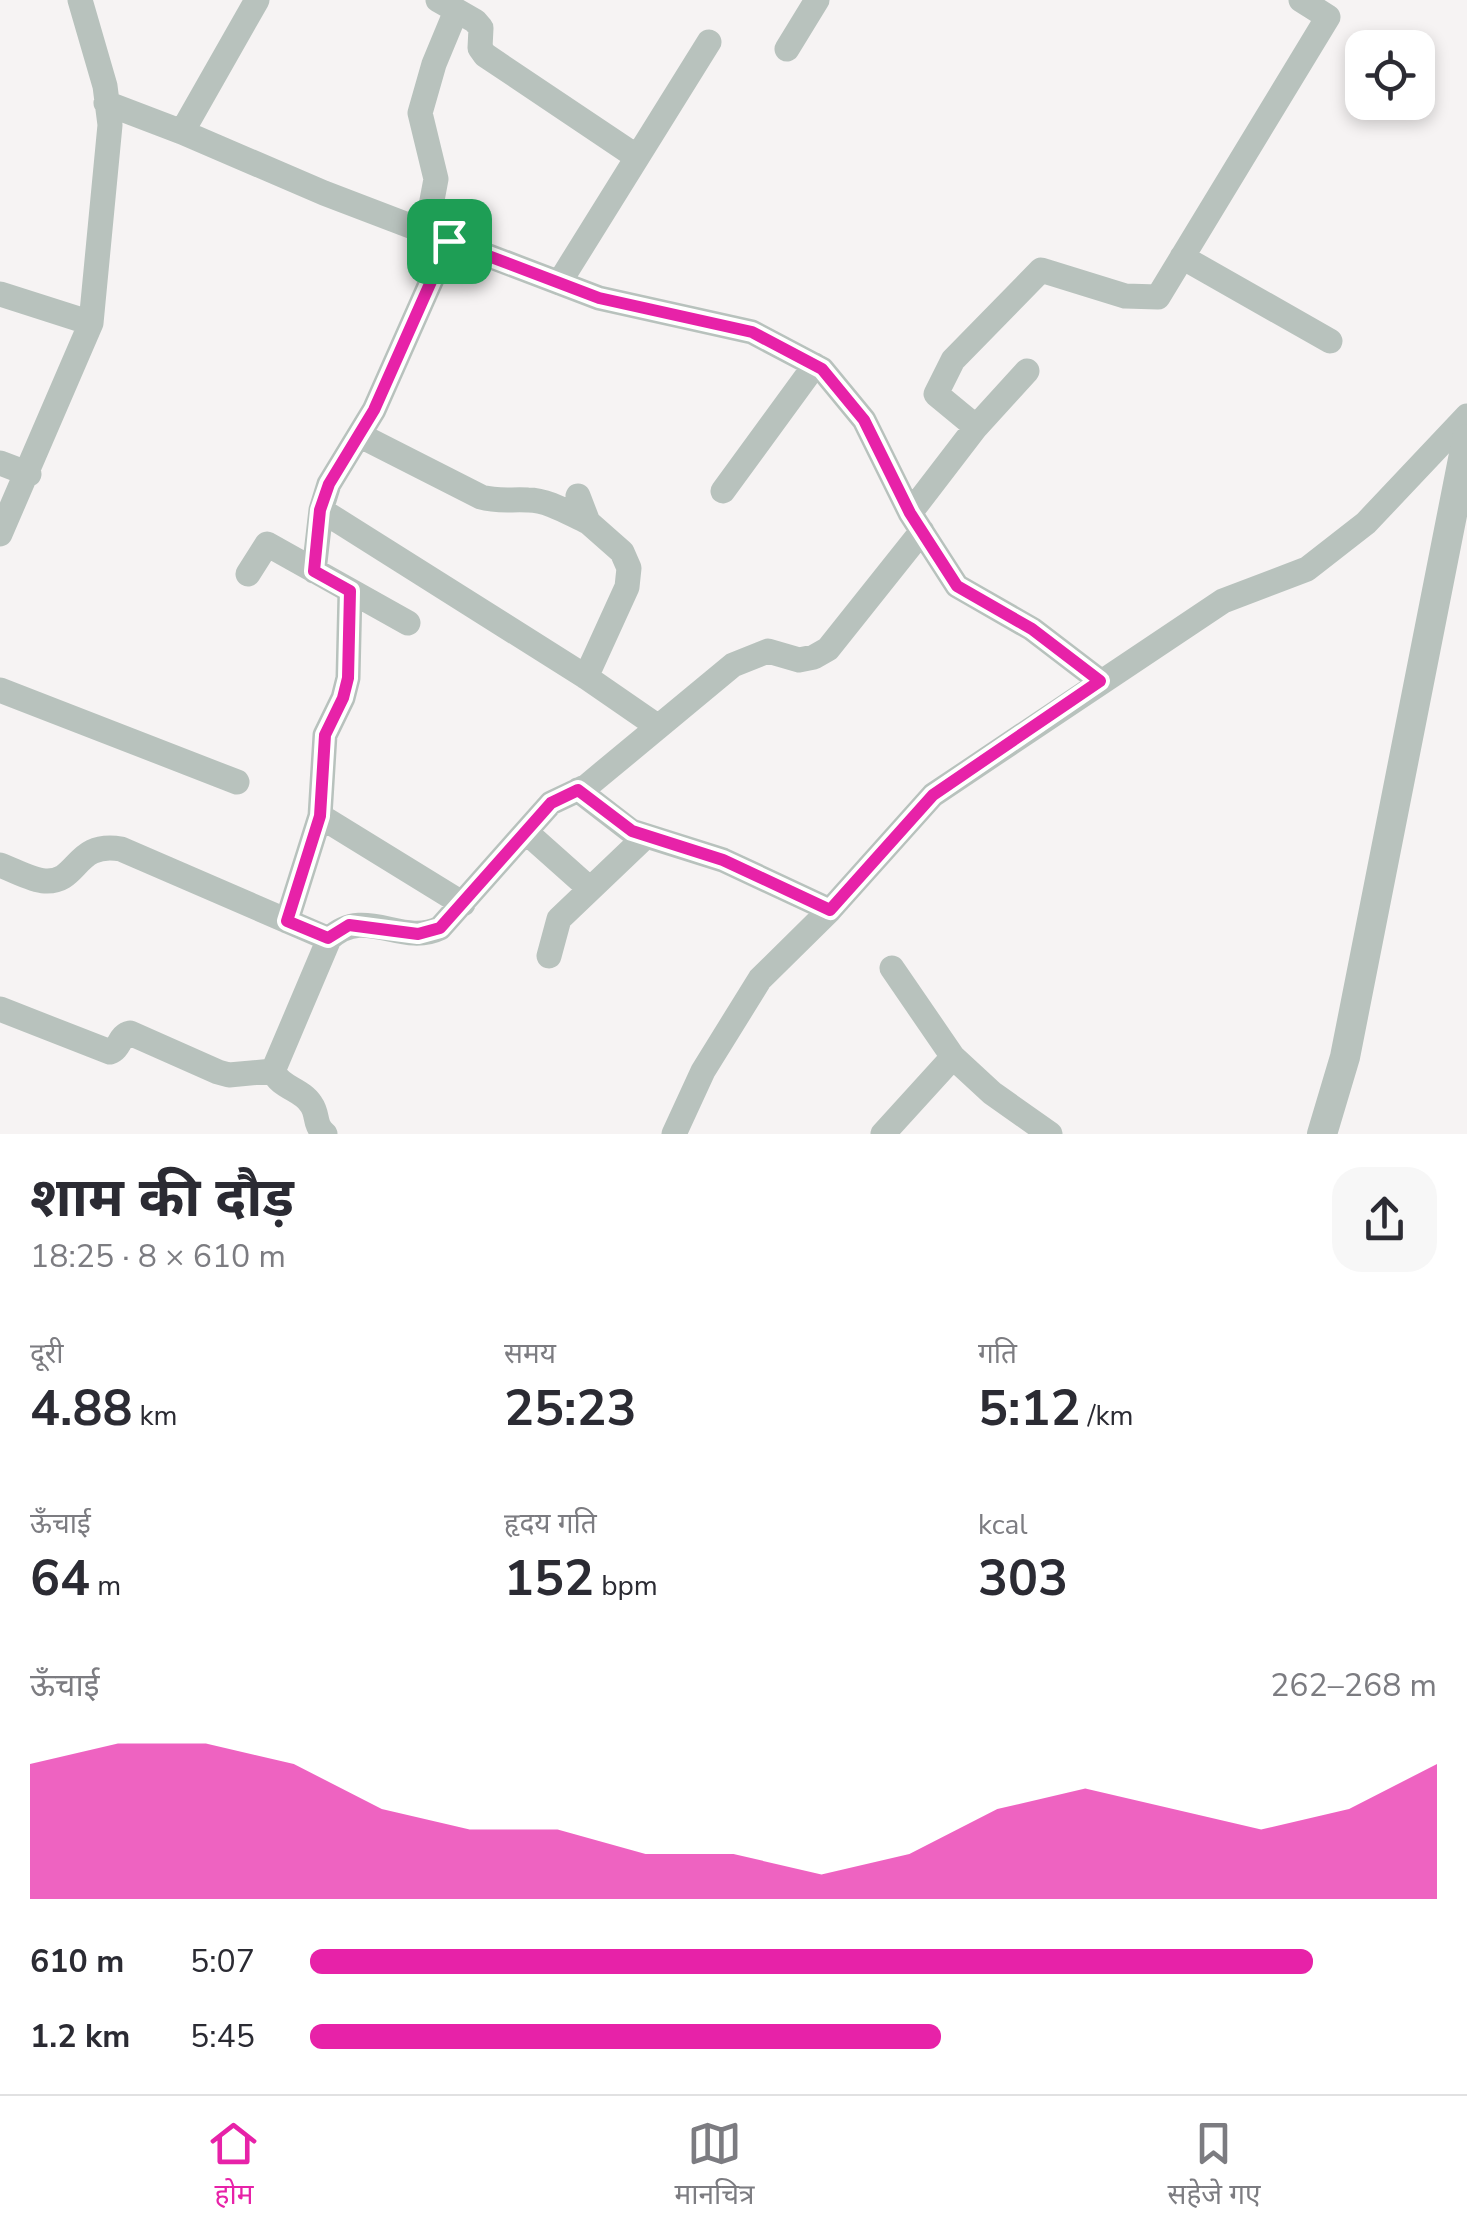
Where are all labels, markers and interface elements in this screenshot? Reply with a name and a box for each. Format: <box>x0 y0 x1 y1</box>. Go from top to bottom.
map controls <box>1345 30 1435 120</box>
button: locate <box>1345 30 1435 120</box>
pin <box>407 199 492 284</box>
icon: arrive <box>422 214 477 269</box>
text: शाम की दौड़ <box>30 1160 294 1235</box>
button: share <box>1332 1167 1437 1272</box>
text: 18:25 · 8 × 610 m <box>30 1235 286 1278</box>
text: दूरी <box>30 1335 64 1373</box>
text: समय <box>504 1335 556 1373</box>
text: गति <box>978 1335 1017 1373</box>
text: 4.88 <box>30 1374 132 1443</box>
text: 25:23 <box>504 1374 636 1443</box>
text: 5:12 <box>978 1374 1080 1443</box>
text: km <box>132 1397 178 1435</box>
text: /km <box>1080 1397 1133 1435</box>
text: ऊँचाई <box>30 1505 91 1543</box>
text: हृदय गति <box>504 1505 597 1543</box>
text: kcal <box>978 1506 1028 1544</box>
text: 64 <box>30 1544 90 1613</box>
text: 152 <box>504 1544 594 1613</box>
text: 303 <box>978 1544 1068 1613</box>
text: m <box>90 1567 121 1605</box>
text: bpm <box>594 1567 658 1605</box>
text: ऊँचाई <box>30 1664 99 1707</box>
text: 262–268 m <box>1270 1664 1437 1707</box>
text: 610 m <box>30 1940 124 1983</box>
text: 5:07 <box>190 1940 255 1983</box>
text: 1.2 km <box>30 2015 130 2058</box>
text: 5:45 <box>190 2015 255 2058</box>
tab: होम <box>206 2116 261 2215</box>
tab: मानचित्र <box>674 2116 754 2215</box>
tab: सहेजे गए <box>1167 2116 1260 2215</box>

